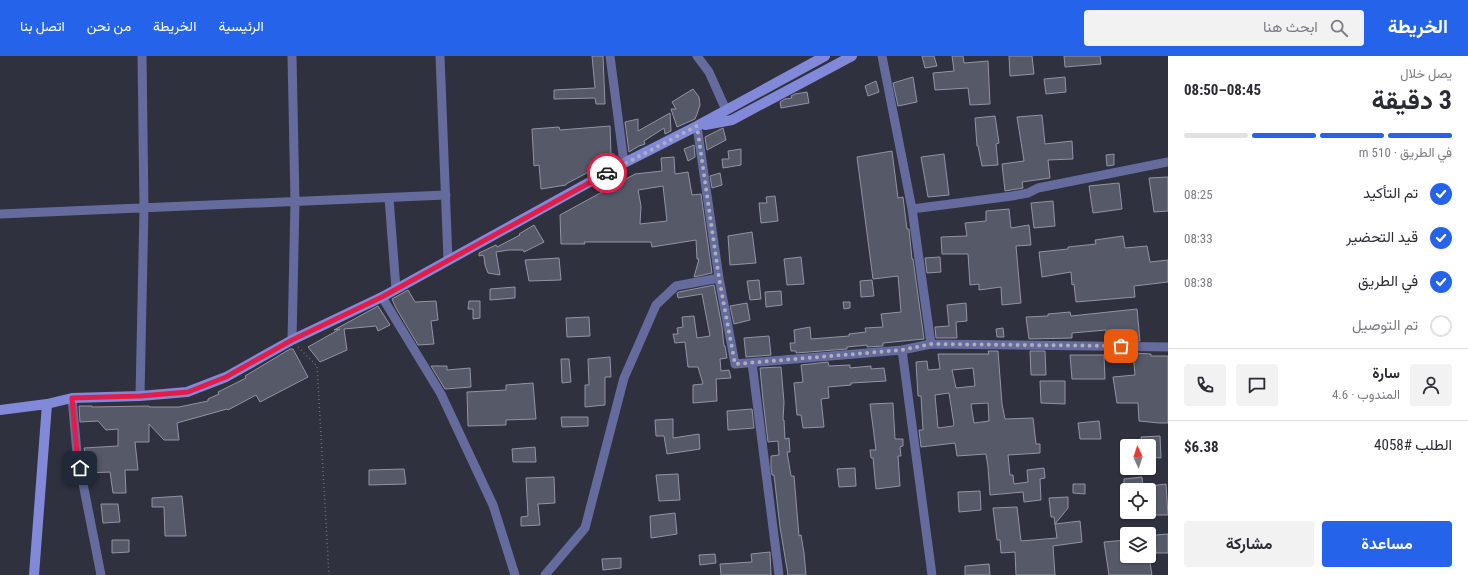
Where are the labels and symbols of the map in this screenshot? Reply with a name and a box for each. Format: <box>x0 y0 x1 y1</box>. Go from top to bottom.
courier <box>587 153 627 193</box>
pin <box>1104 329 1138 363</box>
north arrow <box>1120 439 1156 475</box>
pin <box>63 451 97 485</box>

